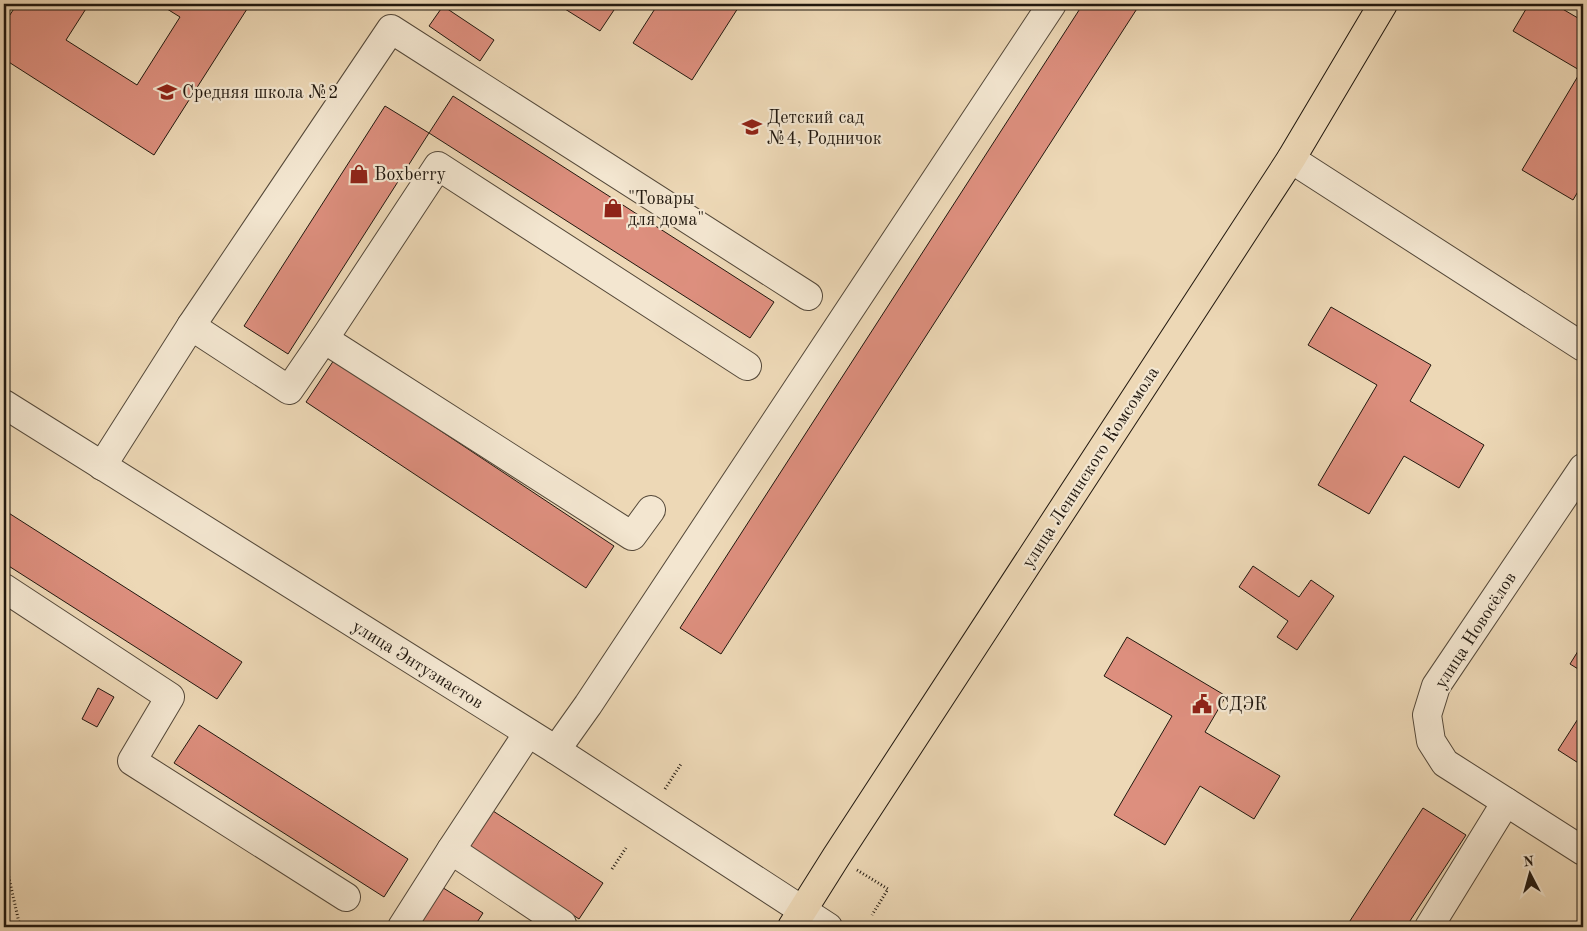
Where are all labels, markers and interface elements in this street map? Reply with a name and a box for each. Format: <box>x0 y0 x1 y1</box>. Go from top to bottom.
school or university icon: Средняя школа №2 <box>156 81 178 103</box>
place label: Средняя школа №2 <box>182 84 338 102</box>
place label: Детский сад №4, Родничок <box>767 109 882 148</box>
school or university icon: Детский сад №4, Родничок <box>741 116 763 138</box>
shop icon: Boxberry <box>348 163 370 185</box>
place label: Boxberry <box>374 166 447 184</box>
place label: "Товары для дома" <box>628 190 704 229</box>
shop icon: "Товары для дома" <box>602 197 624 219</box>
street label: улица Ленинского Комсомола <box>1019 364 1163 571</box>
street label: улица Новосёлов <box>1432 569 1520 692</box>
street label: улица Энтузиастов <box>349 617 486 712</box>
public building icon: СДЭК <box>1191 693 1213 715</box>
place label: СДЭК <box>1217 696 1267 714</box>
north arrow <box>1504 848 1554 898</box>
text: N <box>1523 855 1535 870</box>

